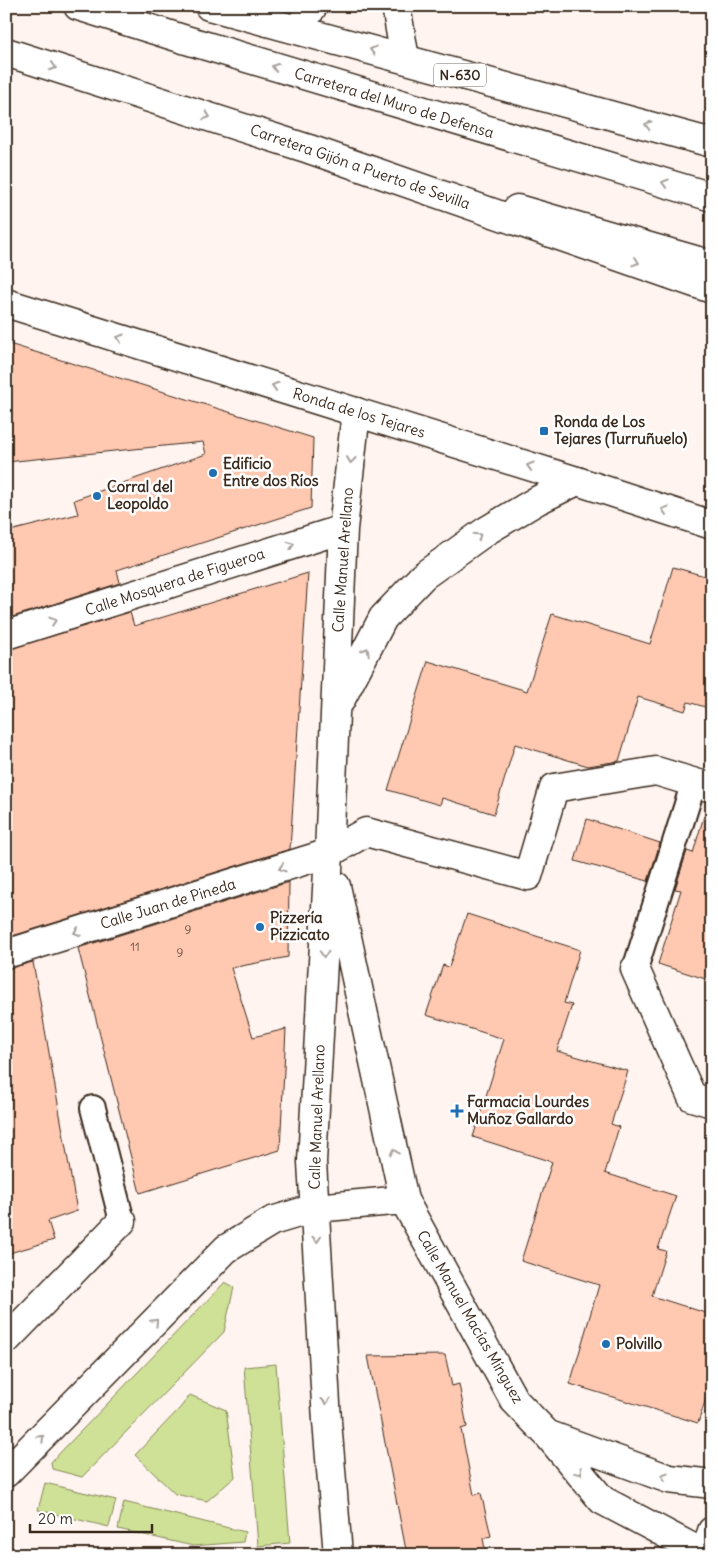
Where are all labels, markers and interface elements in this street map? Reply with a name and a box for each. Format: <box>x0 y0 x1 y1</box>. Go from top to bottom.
one-way arrow <box>369 46 377 56</box>
one-way arrow <box>48 61 56 71</box>
one-way arrow <box>271 62 279 72</box>
street label: Carretera del Muro de Defensa <box>292 63 497 142</box>
road number: N-630 <box>434 64 486 86</box>
one-way arrow <box>203 110 211 120</box>
street label: Carretera Gijón a Puerto de Sevilla <box>248 120 473 213</box>
one-way arrow <box>644 121 652 131</box>
one-way arrow <box>661 179 670 189</box>
one-way arrow <box>632 257 640 267</box>
one-way arrow <box>116 334 125 344</box>
one-way arrow <box>271 382 280 392</box>
street label: Ronda de los Tejares <box>291 383 428 442</box>
place label: Ronda de Los Tejares (Turruñuelo) <box>554 412 688 449</box>
marker: Ronda de Los Tejares (Turruñuelo) <box>538 425 550 437</box>
place label: Edificio Entre dos Ríos <box>223 454 319 490</box>
one-way arrow <box>346 457 357 465</box>
one-way arrow <box>527 462 535 472</box>
marker: Edificio Entre dos Ríos <box>207 467 219 479</box>
place label: Corral del Leopoldo <box>107 477 173 514</box>
street label: Calle Manuel Arellano <box>328 487 357 633</box>
marker: Corral del Leopoldo <box>91 490 103 502</box>
one-way arrow <box>662 505 670 515</box>
one-way arrow <box>472 533 482 542</box>
one-way arrow <box>286 541 295 551</box>
street label: Calle Mosquera de Figueroa <box>83 543 267 620</box>
one-way arrow <box>48 616 56 626</box>
one-way arrow <box>360 647 370 656</box>
one-way arrow <box>279 862 287 872</box>
street label: Calle Juan de Pineda <box>98 874 238 933</box>
place label: Pizzería Pizzicato <box>270 908 330 944</box>
marker: Pizzería Pizzicato <box>254 921 266 933</box>
house number: 9 <box>185 922 192 937</box>
one-way arrow <box>74 926 82 936</box>
house number: 11 <box>130 939 140 954</box>
house number: 9 <box>177 945 184 960</box>
one-way arrow <box>318 951 329 959</box>
street label: Calle Manuel Arellano <box>304 1044 329 1190</box>
place label: Farmacia Lourdes Muñoz Gallardo <box>467 1092 589 1128</box>
marker: Farmacia Lourdes Muñoz Gallardo <box>451 1105 463 1117</box>
one-way arrow <box>389 1148 400 1156</box>
street label: Calle Manuel Macías Mínguez <box>413 1227 528 1407</box>
one-way arrow <box>311 1235 322 1243</box>
one-way arrow <box>149 1319 158 1328</box>
place label: Polvillo <box>616 1334 663 1353</box>
marker: Polvillo <box>600 1338 612 1350</box>
one-way arrow <box>320 1397 331 1405</box>
one-way arrow <box>35 1435 44 1444</box>
one-way arrow <box>573 1466 582 1475</box>
one-way arrow <box>660 1472 668 1482</box>
scale bar <box>30 1501 152 1533</box>
text: 20 m <box>38 1509 73 1528</box>

